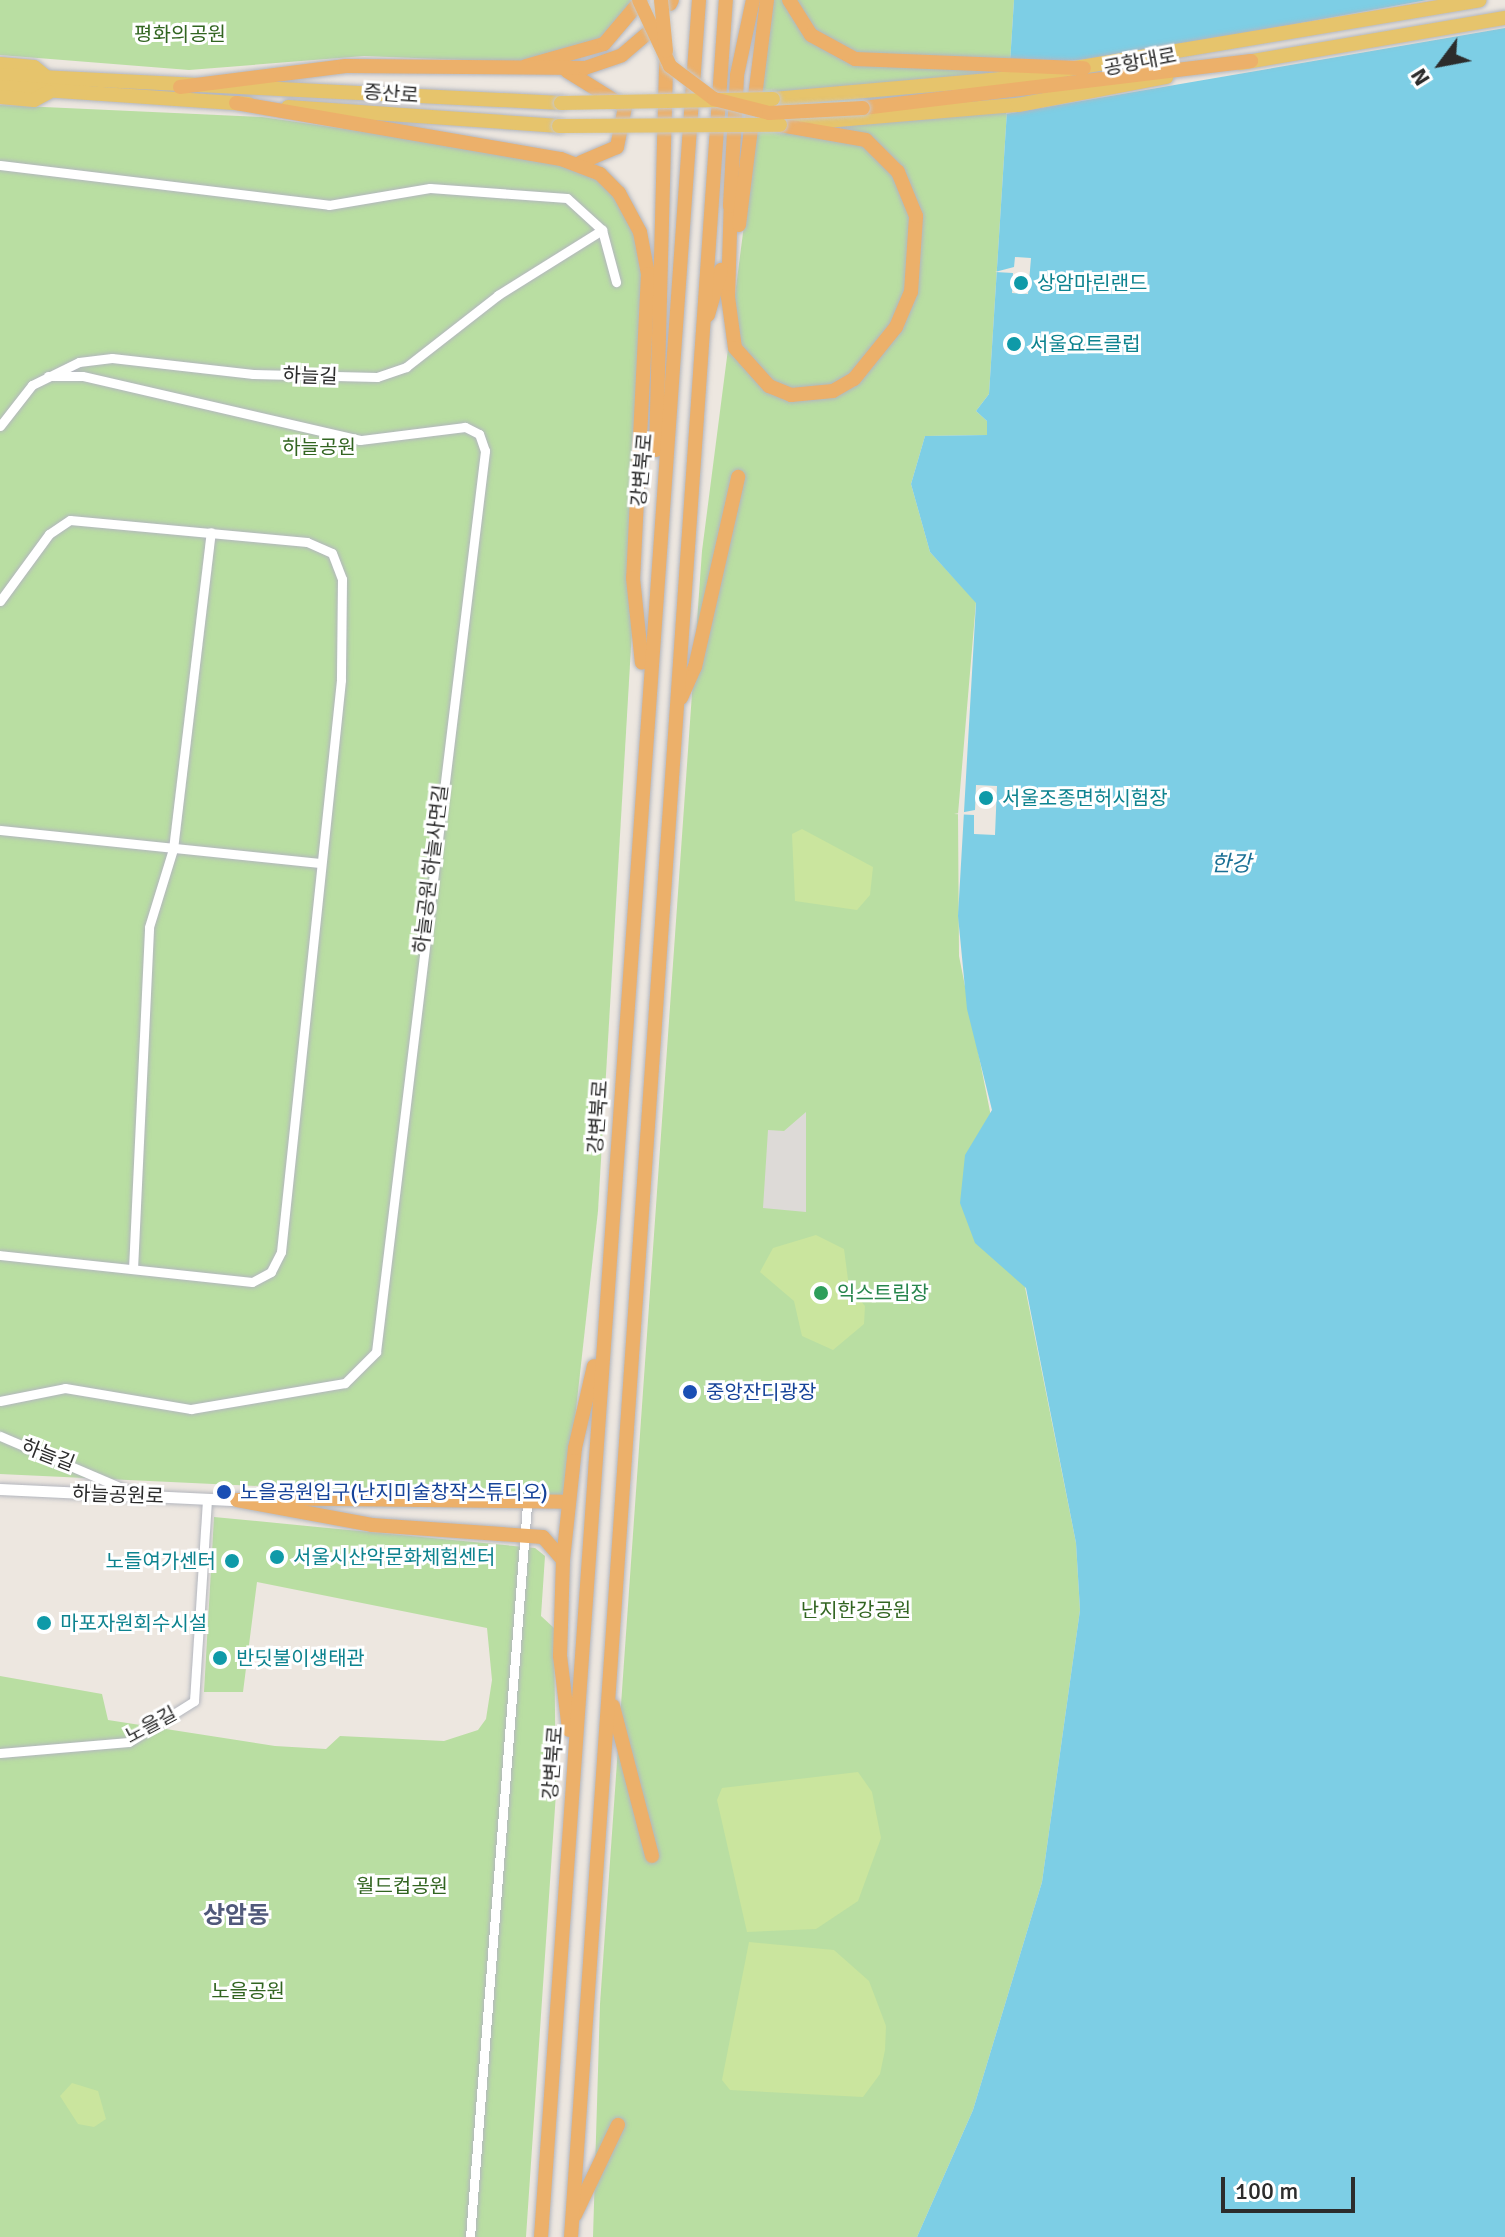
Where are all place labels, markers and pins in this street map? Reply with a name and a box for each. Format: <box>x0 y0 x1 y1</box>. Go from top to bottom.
place label: 상암마린랜드 <box>1037 271 1147 295</box>
marker: 상암마린랜드 <box>1012 274 1030 292</box>
place label: 서울요트클럽 <box>1030 332 1140 356</box>
marker: 서울요트클럽 <box>1005 335 1023 353</box>
place label: 서울조종면허시험장 <box>1002 786 1168 810</box>
marker: 서울조종면허시험장 <box>977 789 995 807</box>
place label: 익스트림장 <box>837 1281 929 1305</box>
marker: 익스트림장 <box>812 1284 830 1302</box>
place label: 중앙잔디광장 <box>706 1380 816 1404</box>
marker: 중앙잔디광장 <box>681 1383 699 1401</box>
place label: 노을공원입구(난지미술창작스튜디오) <box>240 1480 548 1504</box>
marker: 노을공원입구(난지미술창작스튜디오) <box>215 1483 233 1501</box>
place label: 서울시산악문화체험센터 <box>293 1545 495 1569</box>
marker: 서울시산악문화체험센터 <box>268 1548 286 1566</box>
place label: 노들여가센터 <box>106 1549 216 1573</box>
marker: 노들여가센터 <box>223 1552 241 1570</box>
place label: 마포자원회수시설 <box>60 1611 207 1635</box>
marker: 마포자원회수시설 <box>35 1614 53 1632</box>
place label: 반딧불이생태관 <box>236 1646 365 1670</box>
marker: 반딧불이생태관 <box>211 1649 229 1667</box>

